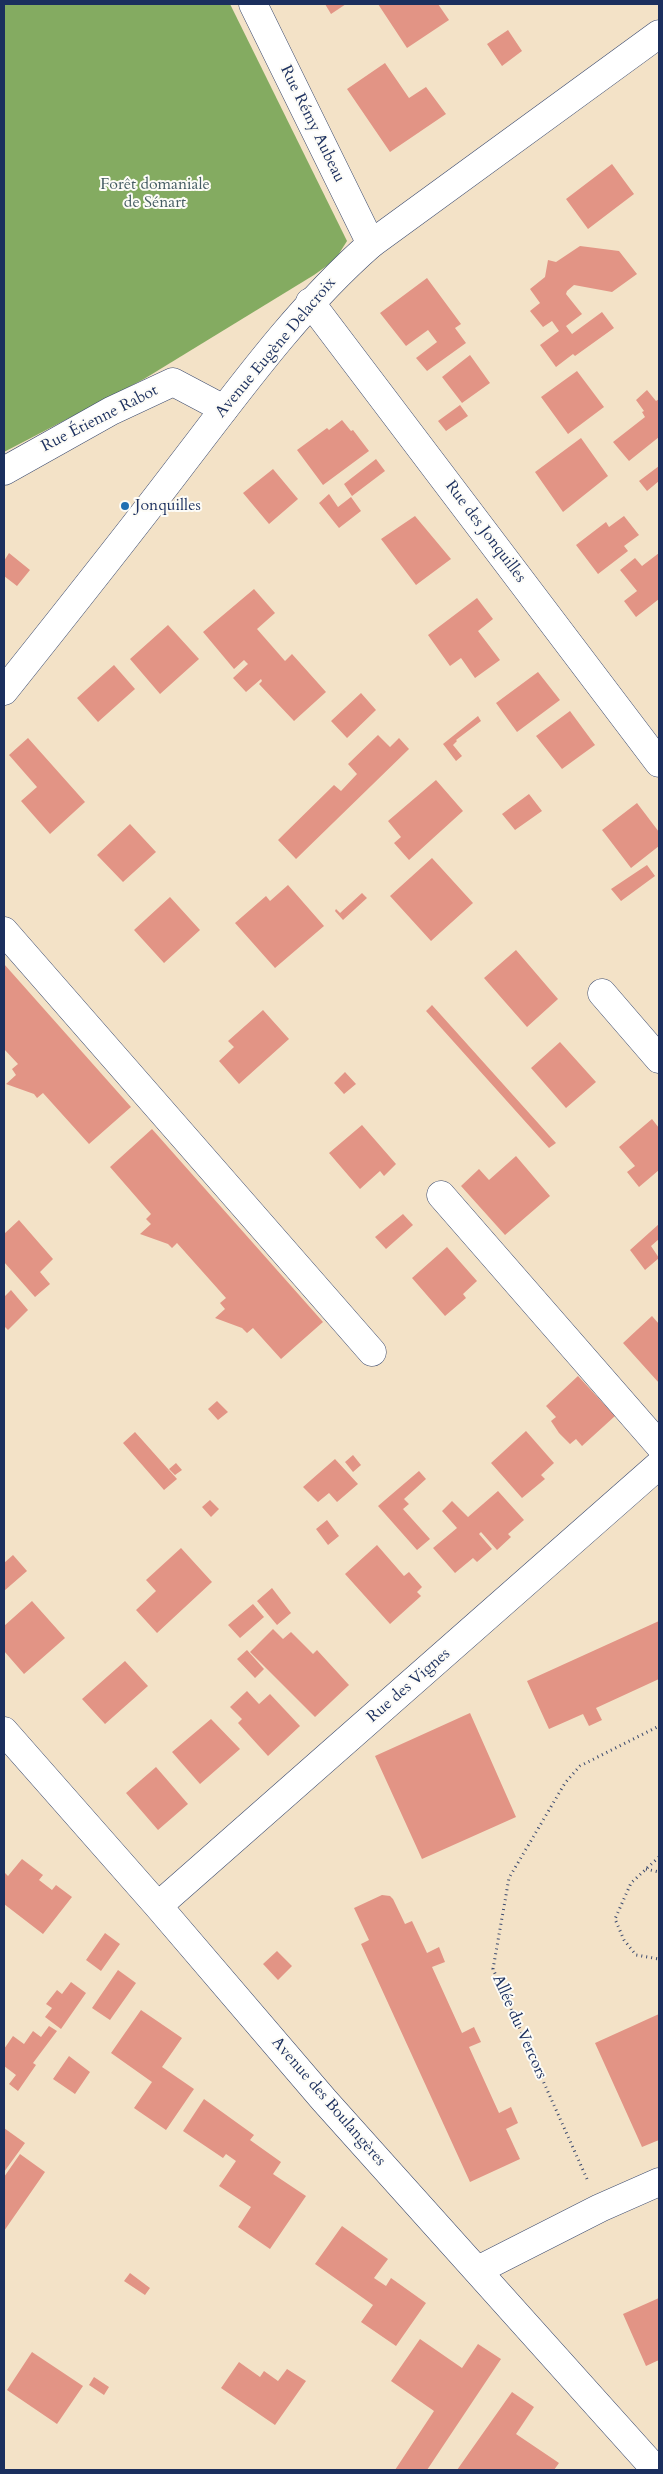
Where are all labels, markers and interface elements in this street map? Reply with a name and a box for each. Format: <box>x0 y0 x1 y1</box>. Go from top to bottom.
street label: Rue Rémy Aubeau <box>275 62 349 186</box>
park label: Forêt domaniale de Sénart <box>100 175 210 213</box>
street label: Avenue Eugène Delacroix <box>212 274 340 422</box>
street label: Rue Étienne Rabot <box>39 381 161 457</box>
street label: Rue des Jonquilles <box>440 477 530 587</box>
place label: Jonquilles <box>135 496 201 516</box>
marker: Jonquilles <box>119 500 131 512</box>
street label: Rue des Vignes <box>364 1645 454 1727</box>
street label: Allée du Vercors <box>487 1972 551 2082</box>
street label: Avenue des Boulangères <box>267 2034 389 2170</box>

